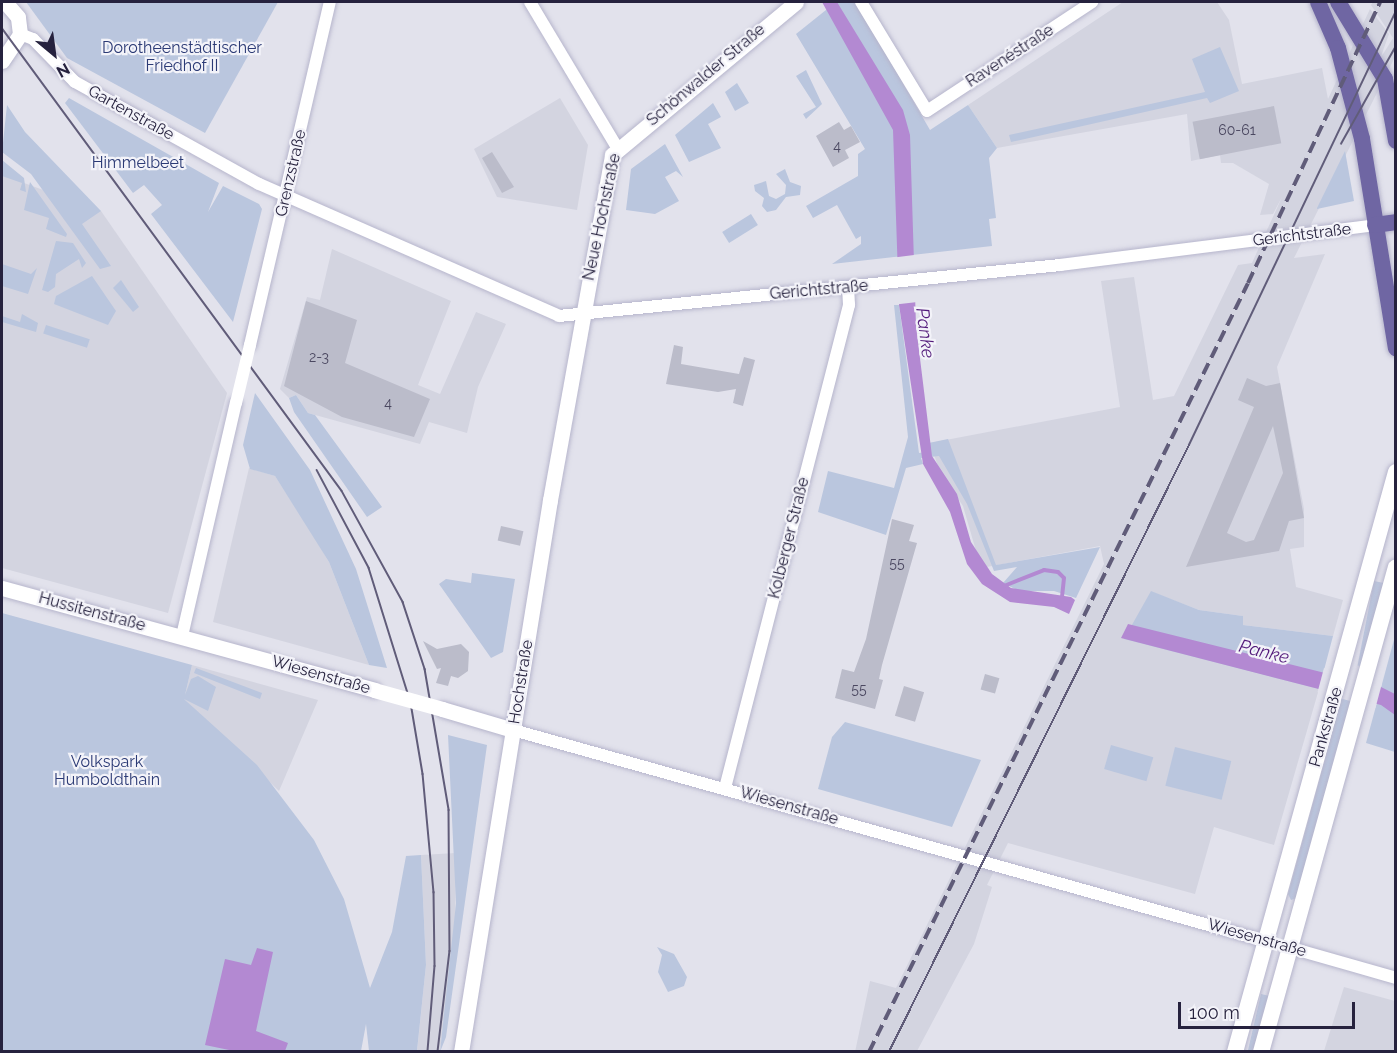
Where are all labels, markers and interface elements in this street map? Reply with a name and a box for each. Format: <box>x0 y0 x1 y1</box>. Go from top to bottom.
street label: Schönwalder Straße <box>643 20 769 130</box>
street label: Ravenéstraße <box>963 21 1057 91</box>
north arrow <box>24 24 84 84</box>
park label: Dorotheenstädtischer Friedhof II <box>102 38 262 76</box>
text: N <box>53 59 73 81</box>
street label: Gartenstraße <box>85 81 177 145</box>
house number: 60-61 <box>1218 122 1256 138</box>
street label: Grenzstraße <box>272 127 310 219</box>
house number: 4 <box>833 138 841 154</box>
street label: Neue Hochstraße <box>579 152 625 282</box>
park label: Himmelbeet <box>92 153 184 173</box>
street label: Gerichtstraße <box>1252 219 1352 251</box>
street label: Gerichtstraße <box>769 276 869 304</box>
water label: Panke <box>911 307 939 359</box>
house number: 2-3 <box>309 349 329 365</box>
house number: 4 <box>384 395 392 411</box>
street label: Kolberger Straße <box>765 475 813 601</box>
house number: 55 <box>889 555 905 571</box>
street label: Hussitenstraße <box>36 589 148 635</box>
water label: Panke <box>1237 635 1291 669</box>
street label: Hochstraße <box>505 639 537 725</box>
street label: Wiesenstraße <box>269 652 373 698</box>
house number: 55 <box>851 681 867 697</box>
street label: Pankstraße <box>1305 685 1347 769</box>
park label: Volkspark Humboldthain <box>54 752 160 790</box>
street label: Wiesenstraße <box>737 783 841 829</box>
street label: Wiesenstraße <box>1205 915 1309 961</box>
scale bar <box>1181 990 1358 1028</box>
text: 100 m <box>1189 1002 1240 1023</box>

